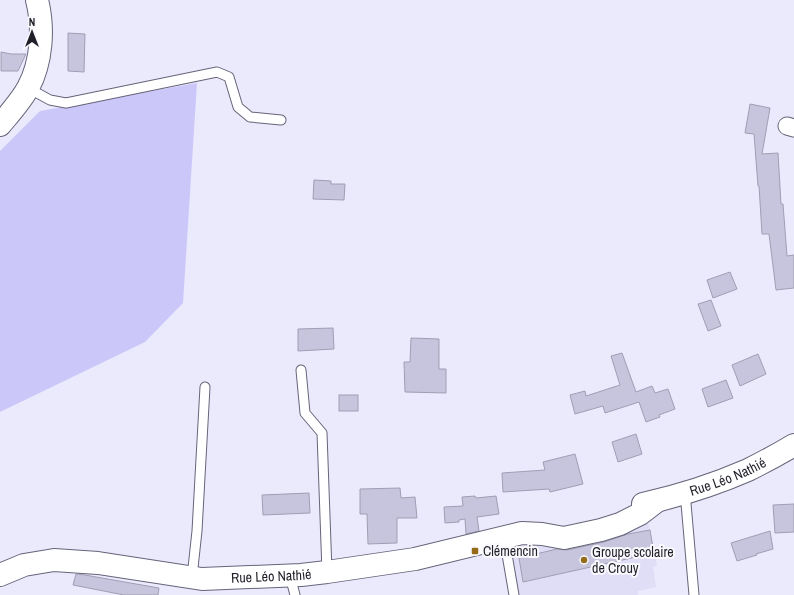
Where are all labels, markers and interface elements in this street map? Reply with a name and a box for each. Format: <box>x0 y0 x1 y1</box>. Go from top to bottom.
north arrow <box>12 12 52 52</box>
text: N <box>29 15 35 29</box>
street label: Rue Léo Nathié <box>687 453 769 500</box>
place label: Clémencin <box>483 542 538 560</box>
place label: Groupe scolaire de Crouy <box>592 543 674 577</box>
marker: Clémencin <box>470 546 480 556</box>
marker: Groupe scolaire de Crouy <box>579 555 589 565</box>
street label: Rue Léo Nathié <box>231 565 312 587</box>

